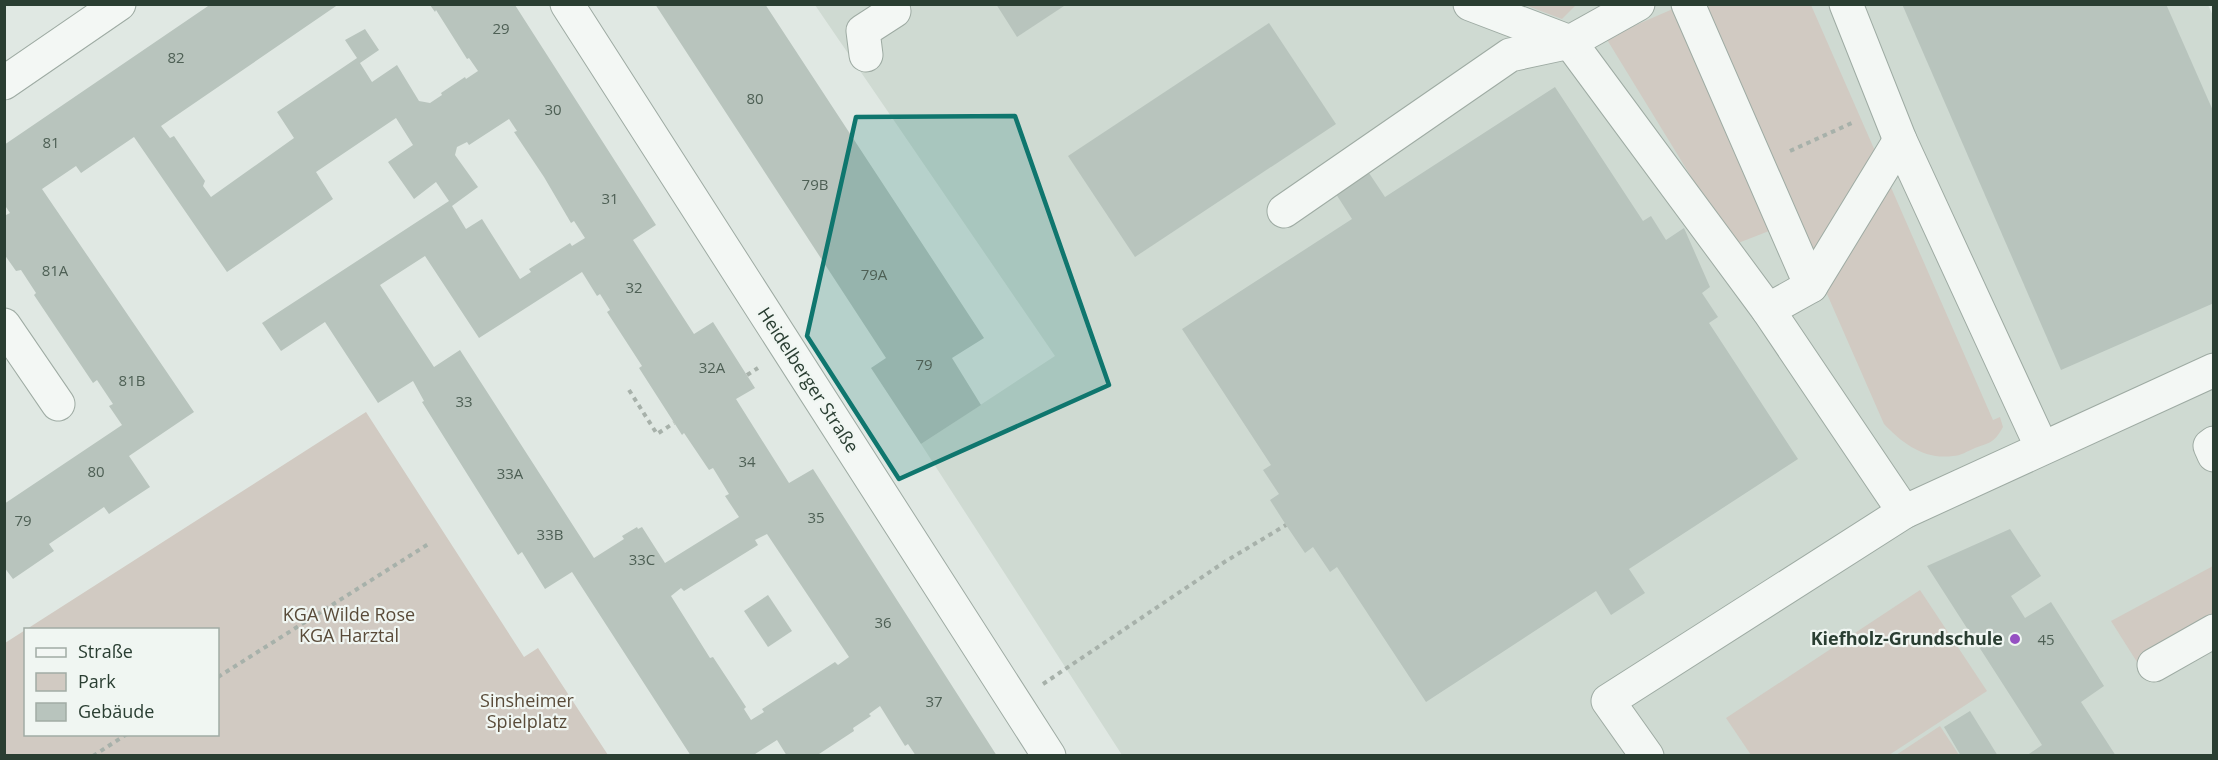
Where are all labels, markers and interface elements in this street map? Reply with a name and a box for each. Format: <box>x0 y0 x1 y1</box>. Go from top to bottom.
house number: 29 <box>492 18 510 38</box>
house number: 82 <box>167 47 185 67</box>
house number: 80 <box>746 88 764 108</box>
house number: 30 <box>544 99 562 119</box>
house number: 81 <box>42 132 60 152</box>
house number: 79B <box>802 174 828 194</box>
house number: 31 <box>601 188 619 208</box>
house number: 81A <box>42 260 69 280</box>
house number: 79A <box>861 264 888 284</box>
house number: 32 <box>625 277 643 297</box>
street label: Heidelberger Straße <box>753 302 865 457</box>
house number: 79 <box>915 354 933 374</box>
house number: 32A <box>699 357 726 377</box>
house number: 81B <box>119 370 145 390</box>
house number: 33 <box>455 391 473 411</box>
house number: 34 <box>738 451 756 471</box>
house number: 80 <box>87 461 105 481</box>
house number: 33A <box>497 463 524 483</box>
house number: 35 <box>807 507 825 527</box>
house number: 79 <box>14 510 32 530</box>
house number: 33B <box>537 524 563 544</box>
house number: 33C <box>629 549 655 569</box>
park label: KGA Wilde Rose KGA Harztal <box>283 602 415 647</box>
house number: 36 <box>874 612 892 632</box>
place label: Kiefholz-Grundschule <box>1811 626 2003 650</box>
legend <box>24 628 219 736</box>
house number: 45 <box>2037 629 2055 649</box>
marker: Kiefholz-Grundschule <box>2008 632 2022 646</box>
text: Straße <box>78 639 133 663</box>
text: Park <box>78 669 116 693</box>
park label: Sinsheimer Spielplatz <box>480 688 575 733</box>
house number: 37 <box>925 691 943 711</box>
text: Gebäude <box>78 699 154 723</box>

